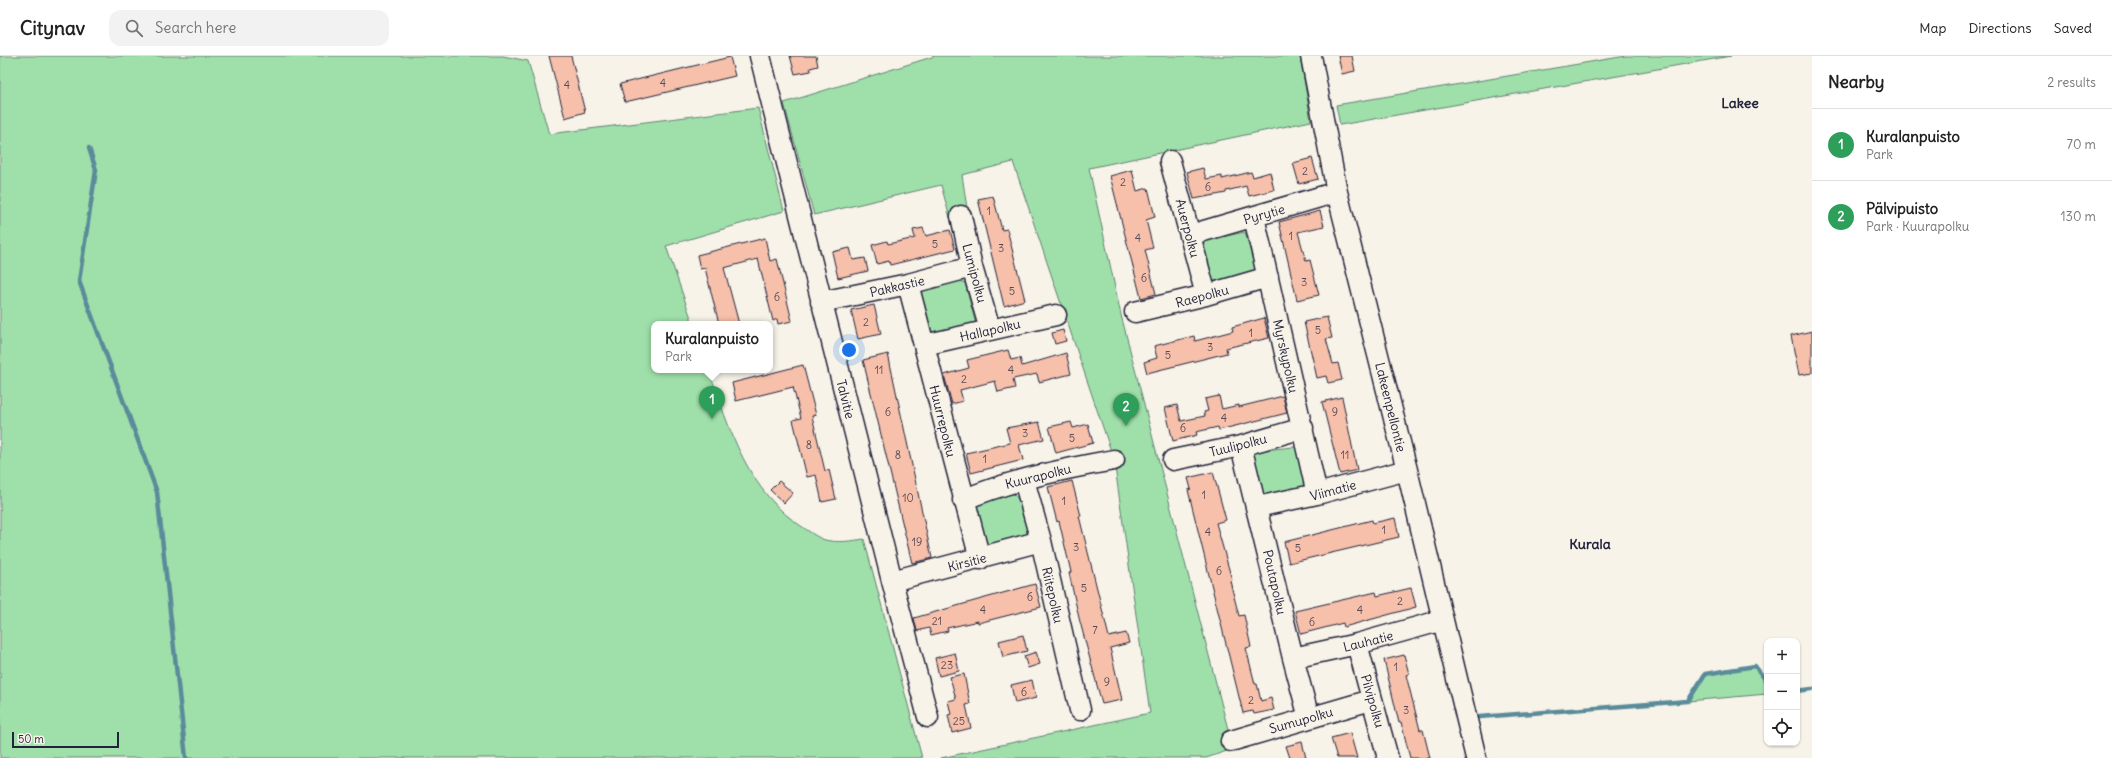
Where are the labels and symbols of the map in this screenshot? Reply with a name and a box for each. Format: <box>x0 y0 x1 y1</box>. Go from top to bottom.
house number: 4 <box>660 76 666 90</box>
house number: 4 <box>564 78 570 92</box>
district label: Lakee <box>1721 94 1759 112</box>
house number: 2 <box>1302 164 1308 178</box>
house number: 2 <box>1120 175 1126 189</box>
house number: 6 <box>1205 180 1211 194</box>
street label: Auerpolku <box>1172 197 1204 260</box>
street label: Pyrytie <box>1242 200 1287 228</box>
house number: 1 <box>987 204 991 218</box>
house number: 1 <box>1289 229 1293 243</box>
house number: 4 <box>1135 231 1141 245</box>
house number: 5 <box>932 237 938 251</box>
house number: 3 <box>998 241 1004 255</box>
street label: Lumipolku <box>958 242 991 305</box>
house number: 6 <box>1141 271 1147 285</box>
street label: Pakkastie <box>868 272 926 301</box>
house number: 3 <box>1301 275 1307 289</box>
street label: Raepolku <box>1174 281 1231 312</box>
house number: 5 <box>1009 284 1015 298</box>
house number: 6 <box>774 290 780 304</box>
house number: 2 <box>863 315 869 329</box>
street label: Hallapolku <box>958 315 1023 346</box>
street label: Myrskypolku <box>1269 318 1302 395</box>
house number: 5 <box>1315 323 1321 337</box>
house number: 1 <box>1249 326 1253 340</box>
your location <box>839 340 859 360</box>
house number: 3 <box>1207 340 1213 354</box>
house number: 5 <box>1165 348 1171 362</box>
street label: Lakeenpellontie <box>1371 361 1410 454</box>
house number: 11 <box>875 363 883 377</box>
house number: 4 <box>1008 363 1014 377</box>
house number: 2 <box>961 372 967 386</box>
street label: Talvitie <box>832 378 859 420</box>
street label: Huurrepolku <box>925 383 960 459</box>
pin: 1 <box>699 386 725 419</box>
pin: 2 <box>1113 393 1139 426</box>
house number: 6 <box>885 405 891 419</box>
house number: 9 <box>1332 405 1338 419</box>
house number: 4 <box>1221 411 1227 425</box>
house number: 6 <box>1180 421 1186 435</box>
house number: 3 <box>1022 426 1028 440</box>
street label: Tuulipolku <box>1208 430 1269 461</box>
house number: 5 <box>1069 431 1075 445</box>
house number: 8 <box>806 438 812 452</box>
house number: 8 <box>895 448 901 462</box>
house number: 11 <box>1341 448 1349 462</box>
house number: 1 <box>983 452 987 466</box>
street label: Kuurapolku <box>1003 460 1073 493</box>
street label: Viimatie <box>1308 476 1358 505</box>
house number: 1 <box>1202 488 1206 502</box>
house number: 10 <box>902 491 914 505</box>
house number: 1 <box>1062 494 1066 508</box>
house number: 1 <box>1382 523 1386 537</box>
house number: 4 <box>1205 525 1211 539</box>
house number: 19 <box>912 535 922 549</box>
district label: Kurala <box>1569 535 1611 553</box>
house number: 3 <box>1073 540 1079 554</box>
house number: 5 <box>1295 541 1301 555</box>
street label: Poutapolku <box>1259 548 1290 617</box>
street label: Kirsitie <box>946 549 988 576</box>
house number: 6 <box>1216 564 1222 578</box>
street label: Riitepolku <box>1038 565 1067 625</box>
house number: 5 <box>1081 581 1087 595</box>
house number: 6 <box>1027 590 1033 604</box>
house number: 2 <box>1397 594 1403 608</box>
house number: 4 <box>980 603 986 617</box>
house number: 4 <box>1357 603 1363 617</box>
house number: 21 <box>932 614 942 628</box>
house number: 6 <box>1309 615 1315 629</box>
house number: 7 <box>1092 623 1098 637</box>
street label: Lauhatie <box>1341 627 1395 656</box>
house number: 23 <box>941 658 953 672</box>
house number: 1 <box>1394 660 1398 674</box>
street label: Pilvipolku <box>1357 672 1388 730</box>
house number: 9 <box>1104 675 1110 689</box>
house number: 6 <box>1021 685 1027 699</box>
house number: 2 <box>1248 693 1254 707</box>
street label: Sumupolku <box>1267 703 1335 738</box>
house number: 3 <box>1403 703 1409 717</box>
house number: 25 <box>953 714 965 728</box>
scale bar <box>12 730 119 749</box>

